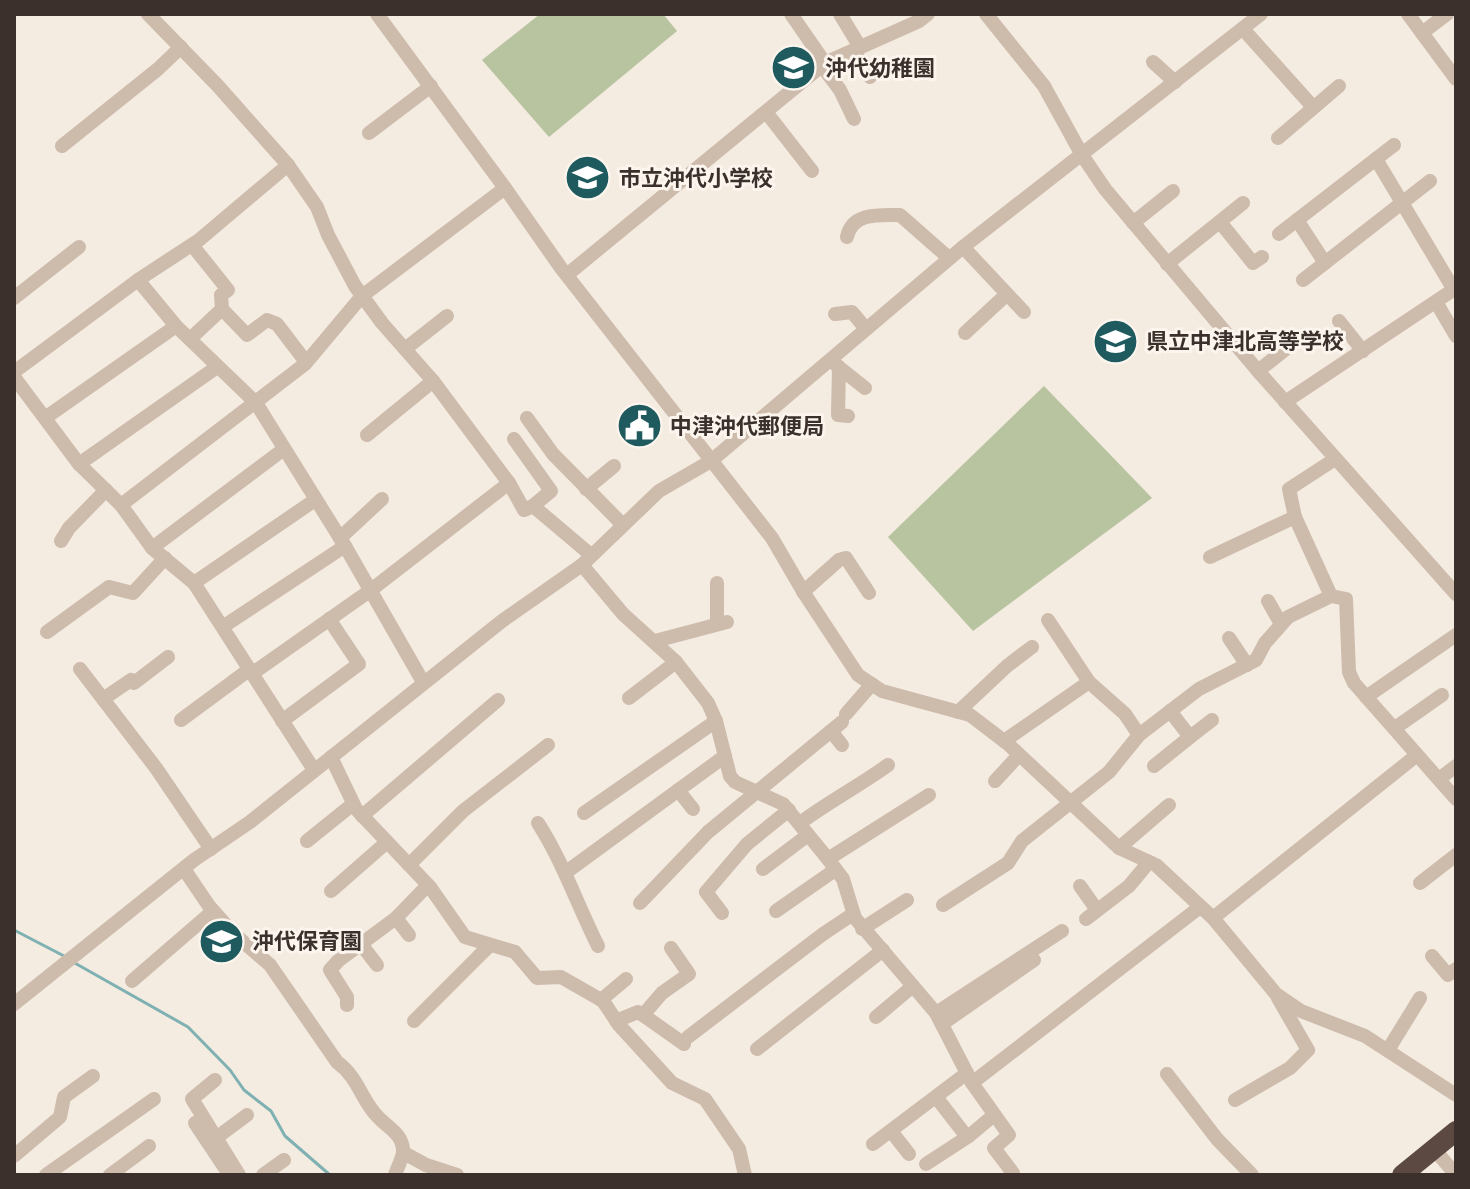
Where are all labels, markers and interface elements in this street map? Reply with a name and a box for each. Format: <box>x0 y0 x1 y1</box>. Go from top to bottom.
school or university icon: 沖代幼稚園 <box>770 44 818 92</box>
place label: 沖代幼稚園 <box>825 54 935 82</box>
school or university icon: 市立沖代小学校 <box>564 154 612 202</box>
place label: 市立沖代小学校 <box>619 164 773 192</box>
school or university icon: 県立中津北高等学校 <box>1091 317 1139 365</box>
place label: 県立中津北高等学校 <box>1146 327 1344 355</box>
public building icon: 中津沖代郵便局 <box>615 402 663 450</box>
place label: 中津沖代郵便局 <box>670 412 824 440</box>
school or university icon: 沖代保育園 <box>197 917 245 965</box>
place label: 沖代保育園 <box>252 927 362 955</box>

